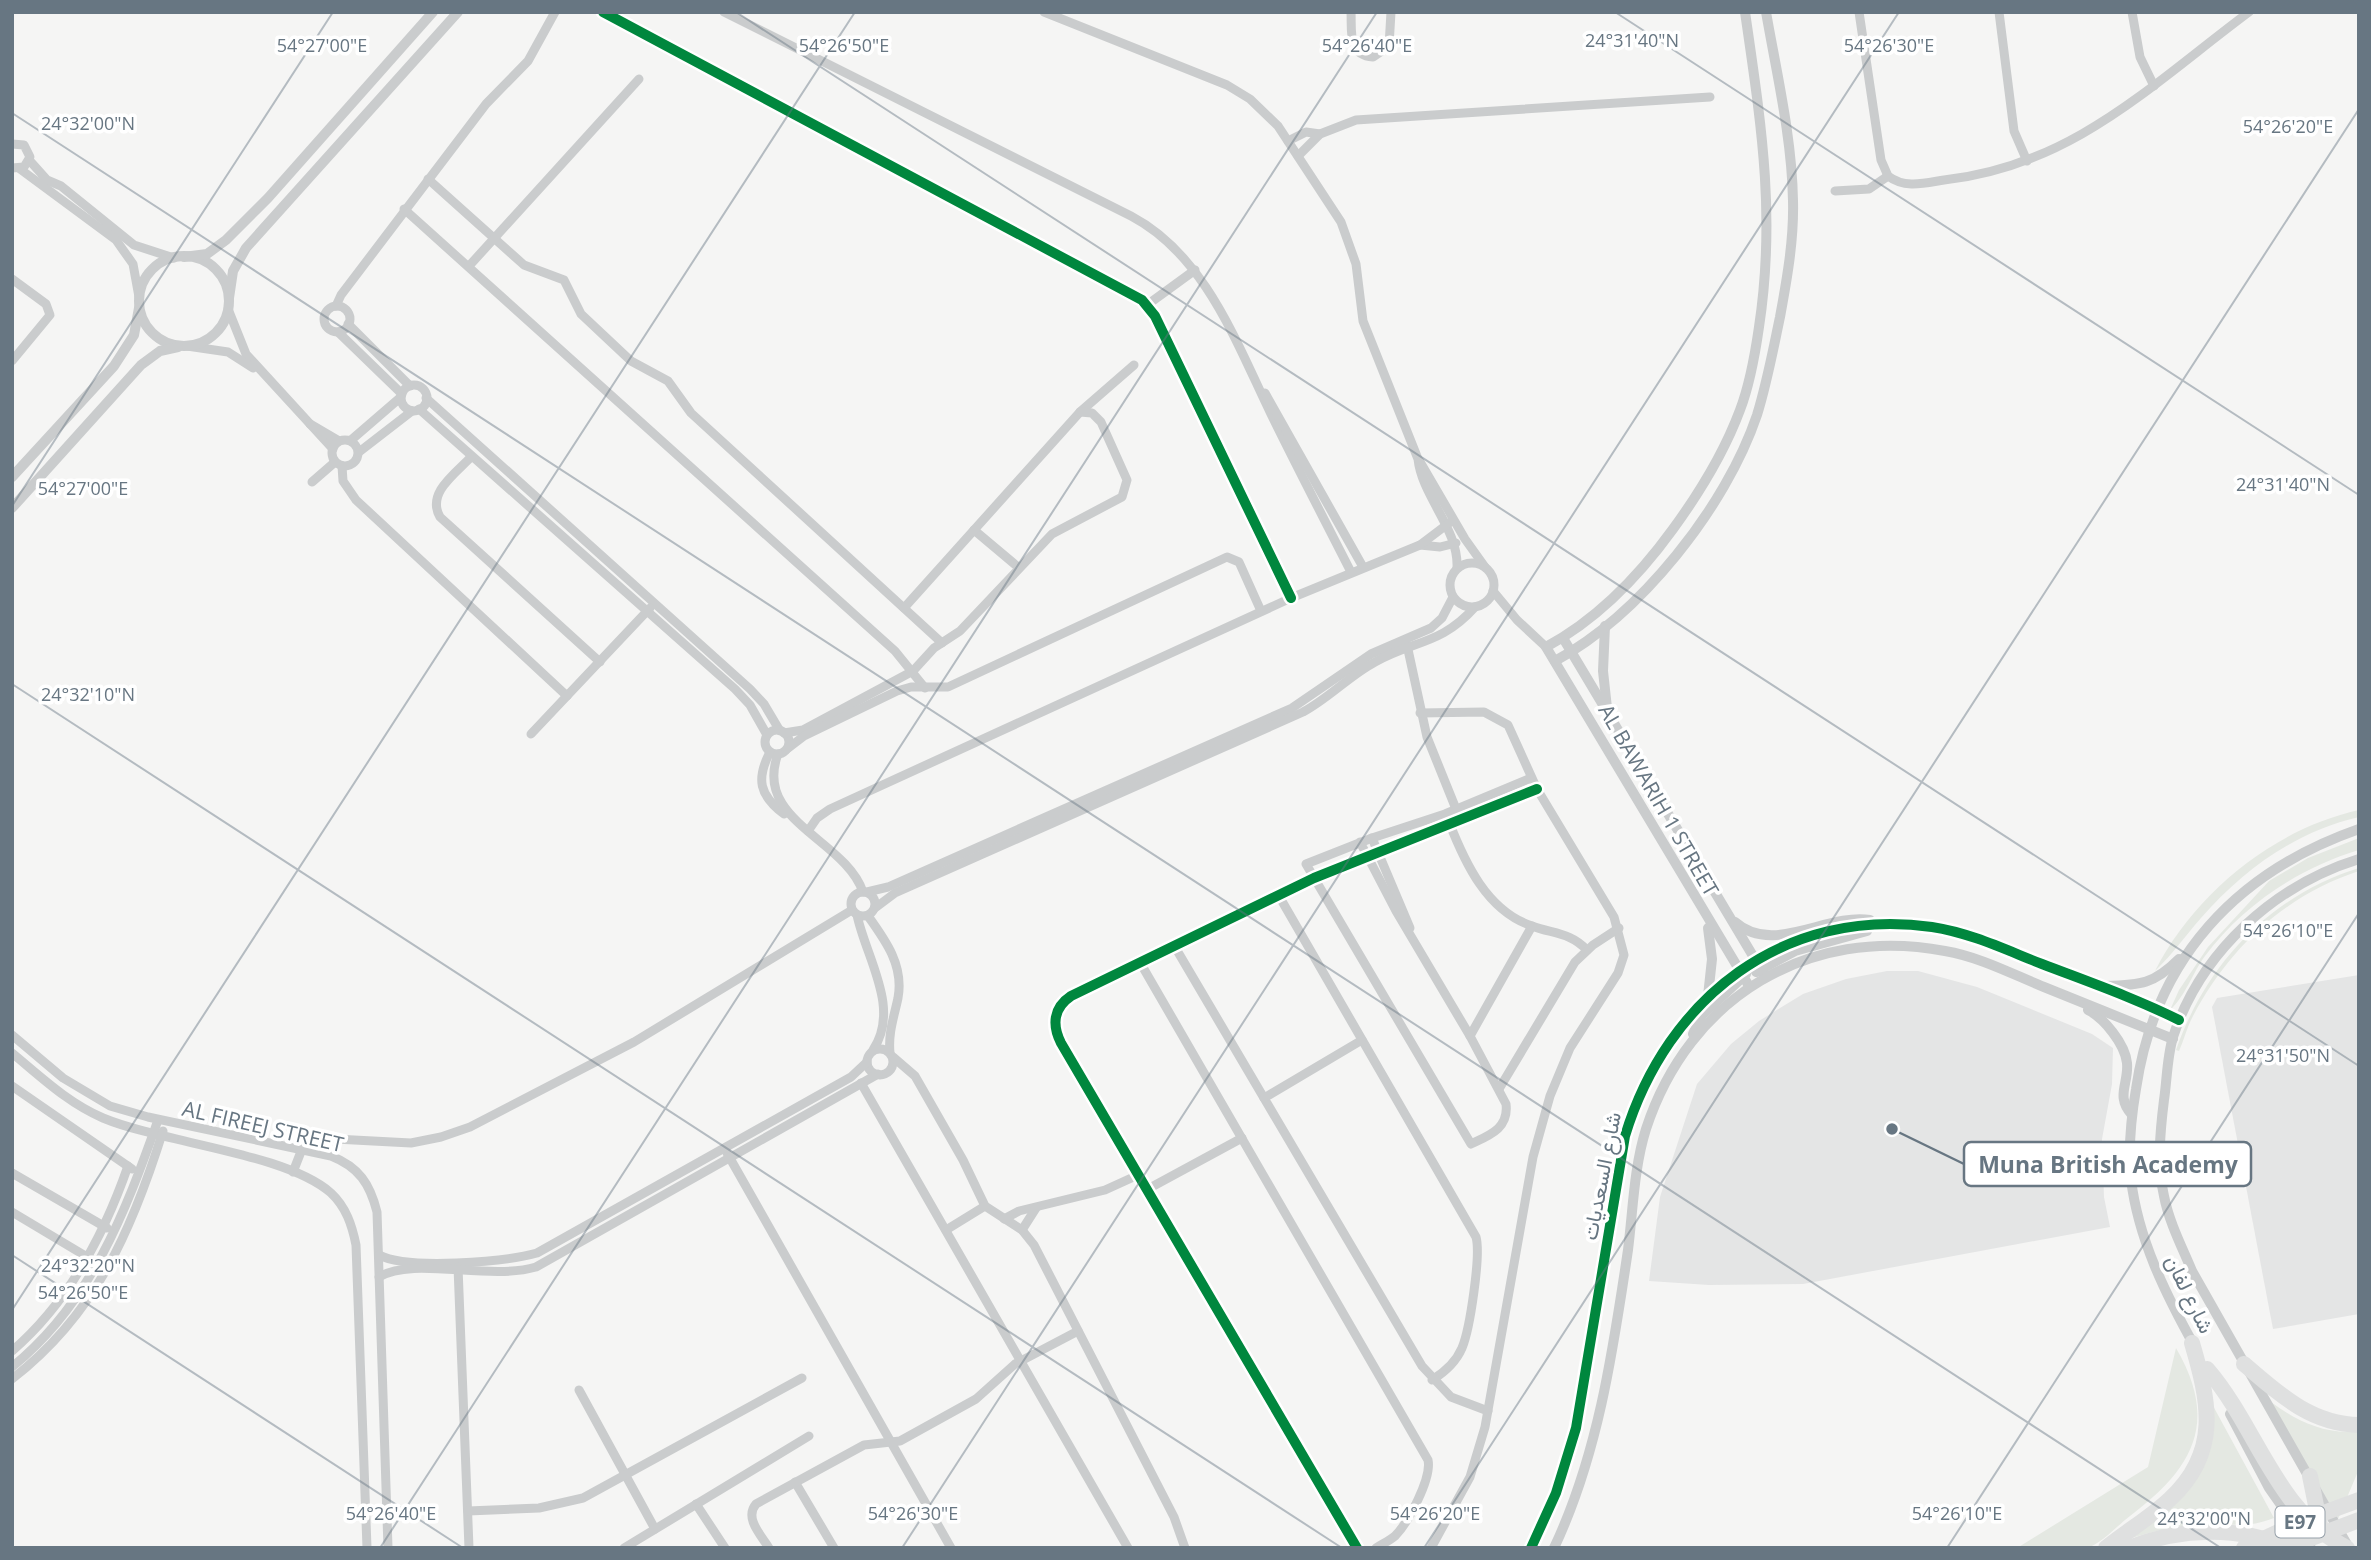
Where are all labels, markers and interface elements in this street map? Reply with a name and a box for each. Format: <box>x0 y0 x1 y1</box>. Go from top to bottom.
text: 24°31'40"N <box>1585 28 1679 52</box>
text: 54°27'00"E <box>277 33 367 57</box>
text: 54°26'50"E <box>799 33 889 57</box>
text: 54°26'40"E <box>1322 33 1412 57</box>
text: 54°26'30"E <box>1844 33 1934 57</box>
text: 24°32'00"N <box>41 111 135 135</box>
text: 54°26'20"E <box>2243 114 2333 138</box>
text: 24°31'40"N <box>2236 472 2330 496</box>
text: 54°27'00"E <box>38 476 128 500</box>
text: 24°32'10"N <box>41 682 135 706</box>
street label: AL BAWARIH 1 STREET <box>1593 699 1726 902</box>
text: 54°26'10"E <box>2243 918 2333 942</box>
text: 24°31'50"N <box>2236 1043 2330 1067</box>
street label: AL FIREEJ STREET <box>180 1094 347 1158</box>
street label: شارع السعديات <box>1575 1110 1628 1243</box>
callout: Muna British Academy <box>1964 1142 2251 1186</box>
text: Muna British Academy <box>1978 1148 2239 1180</box>
street label: شارع لفان <box>2158 1250 2221 1338</box>
text: 24°32'20"N <box>41 1253 135 1277</box>
text: 54°26'50"E <box>38 1280 128 1304</box>
text: 54°26'40"E <box>346 1501 436 1525</box>
text: 54°26'30"E <box>868 1501 958 1525</box>
text: 54°26'20"E <box>1390 1501 1480 1525</box>
text: 54°26'10"E <box>1912 1501 2002 1525</box>
text: 24°32'00"N <box>2157 1506 2251 1530</box>
road number: E97 <box>2276 1506 2324 1538</box>

